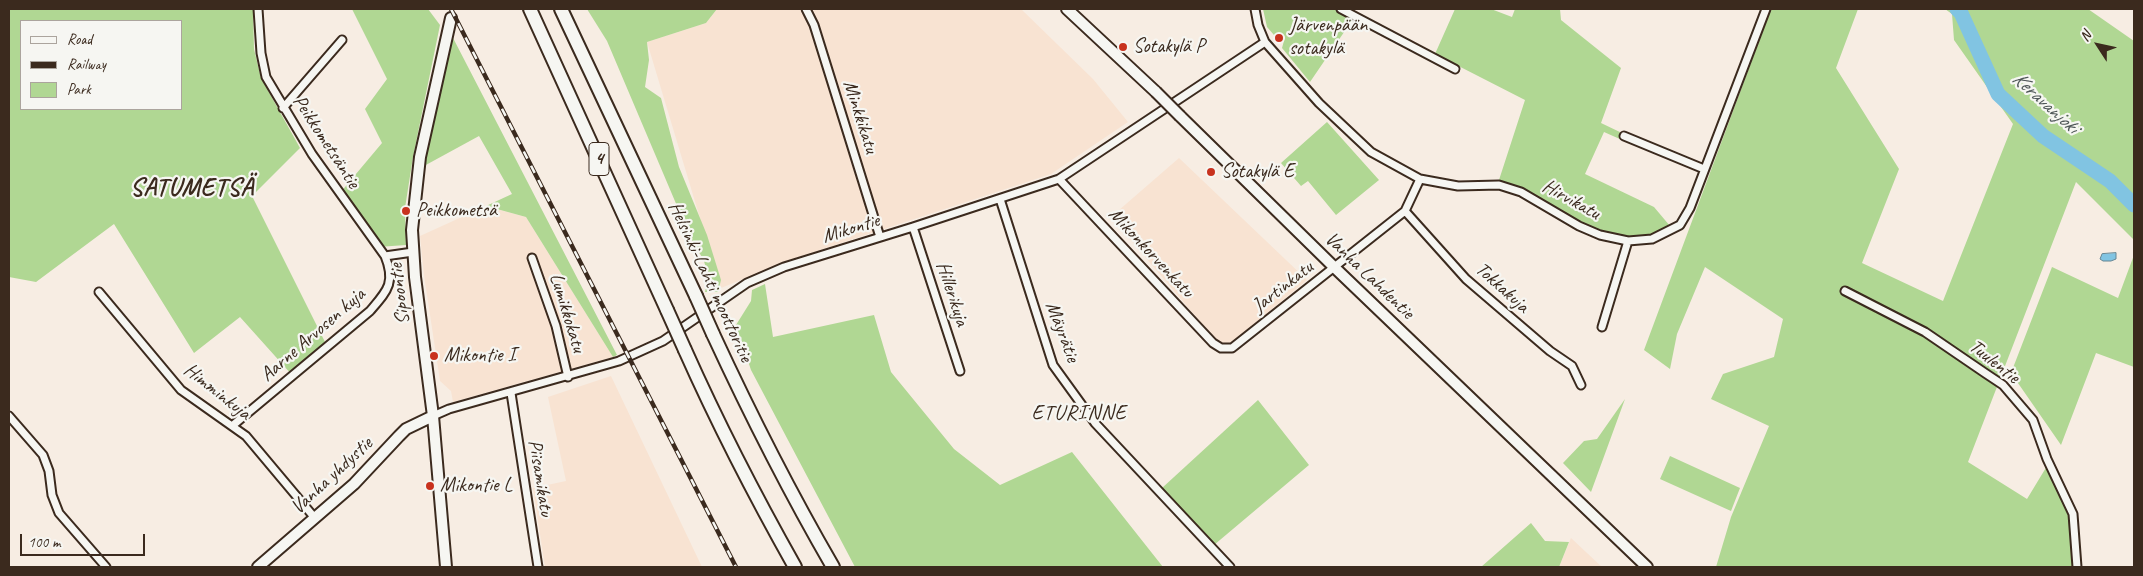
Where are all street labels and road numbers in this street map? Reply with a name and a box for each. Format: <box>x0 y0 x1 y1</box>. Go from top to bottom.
street label: Minkkikatu <box>837 78 883 156</box>
street label: Peikkometsäntie <box>287 91 365 193</box>
road number: 4 <box>589 142 609 176</box>
street label: Hirvikatu <box>1538 174 1604 226</box>
street label: Helsinki-Lahti moottoritie <box>662 198 758 366</box>
street label: Mikonkorvenkatu <box>1103 203 1199 303</box>
street label: Mikontie <box>819 209 883 249</box>
street label: Vanha Lahdentie <box>1319 227 1419 325</box>
street label: Jartinkatu <box>1248 256 1318 318</box>
street label: Tokkakuja <box>1470 257 1534 319</box>
street label: Hillerikuja <box>930 259 974 329</box>
street label: Sipoontie <box>384 262 416 326</box>
street label: Lumikkokatu <box>544 270 590 356</box>
street label: Aarne Arvosen kuja <box>256 283 370 387</box>
street label: Mäyrätie <box>1040 298 1084 366</box>
street label: Tuulentie <box>1964 335 2024 389</box>
street label: Himminkuja <box>179 358 255 426</box>
street label: Vanha yhdystie <box>286 432 378 520</box>
street label: Piisamikatu <box>522 438 558 518</box>

